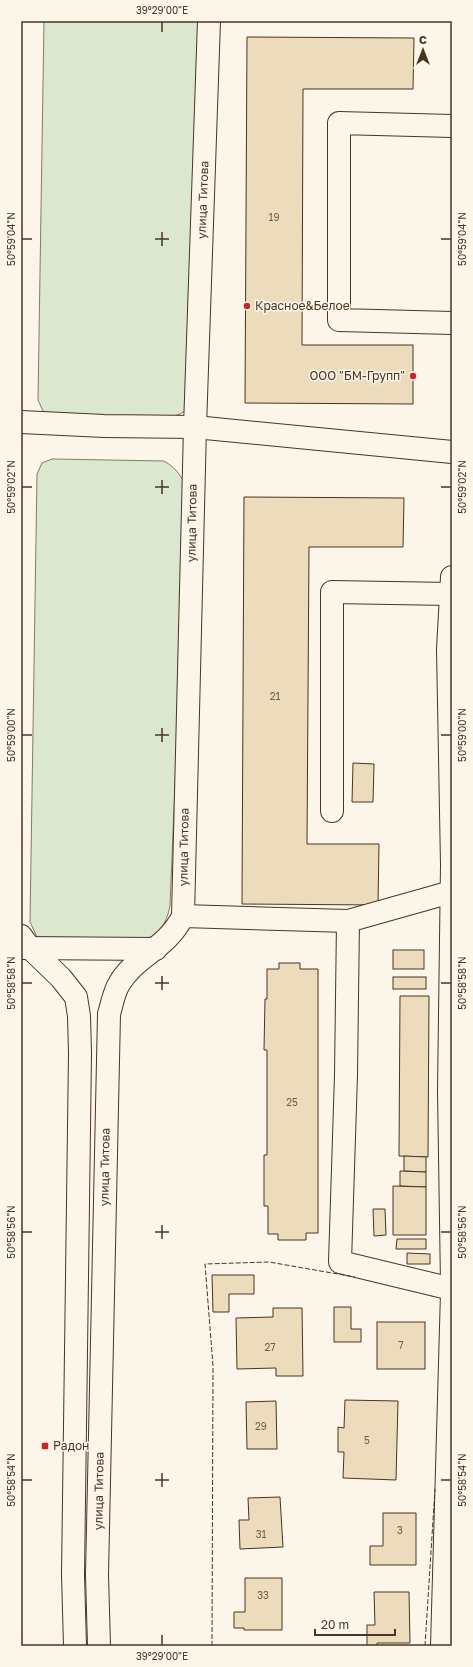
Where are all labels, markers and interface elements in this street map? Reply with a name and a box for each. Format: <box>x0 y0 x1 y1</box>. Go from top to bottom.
text: 39°29'00"E <box>136 4 188 16</box>
north arrow <box>403 30 443 70</box>
text: С <box>419 33 427 46</box>
street label: улица Титова <box>194 161 211 239</box>
house number: 19 <box>269 211 279 223</box>
text: 50°59'04"N <box>5 212 17 266</box>
text: 50°59'04"N <box>456 212 468 266</box>
place label: Красное&Белое <box>255 298 350 313</box>
marker: Красное&Белое <box>242 301 252 311</box>
place label: ООО "БМ-Групп" <box>309 368 405 383</box>
marker: ООО "БМ-Групп" <box>408 371 418 381</box>
text: 50°59'02"N <box>5 460 17 514</box>
text: 50°59'02"N <box>456 460 468 514</box>
street label: улица Титова <box>183 484 200 562</box>
house number: 21 <box>270 690 280 702</box>
text: 50°59'00"N <box>5 708 17 762</box>
text: 50°59'00"N <box>456 708 468 762</box>
street label: улица Титова <box>175 808 192 886</box>
text: 50°58'58"N <box>5 956 17 1010</box>
text: 50°58'58"N <box>456 956 468 1010</box>
house number: 25 <box>286 1096 298 1108</box>
street label: улица Титова <box>96 1128 113 1206</box>
text: 50°58'56"N <box>5 1205 17 1259</box>
text: 50°58'56"N <box>456 1205 468 1259</box>
house number: 7 <box>398 1339 404 1351</box>
house number: 27 <box>264 1341 276 1353</box>
house number: 29 <box>255 1420 267 1432</box>
house number: 5 <box>364 1434 370 1446</box>
place label: Радон <box>53 1438 89 1453</box>
marker: Радон <box>40 1441 50 1451</box>
street label: улица Титова <box>90 1452 107 1530</box>
text: 50°58'54"N <box>5 1453 17 1507</box>
text: 50°58'54"N <box>456 1453 468 1507</box>
house number: 3 <box>397 1524 403 1536</box>
house number: 31 <box>256 1528 266 1540</box>
house number: 33 <box>257 1589 269 1601</box>
scale bar <box>315 1611 395 1637</box>
text: 20 m <box>321 1617 349 1632</box>
text: 39°29'00"E <box>136 1650 188 1662</box>

